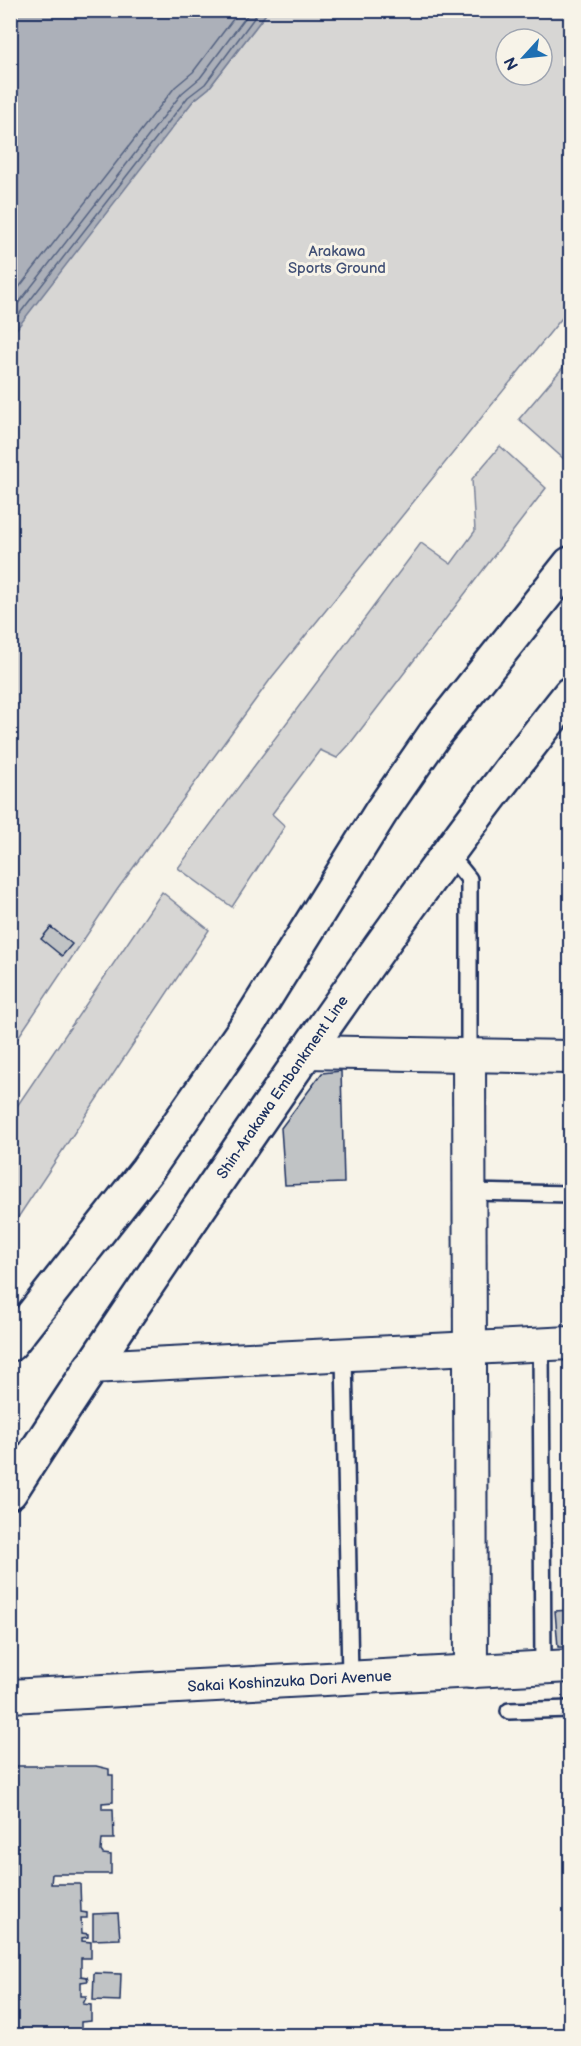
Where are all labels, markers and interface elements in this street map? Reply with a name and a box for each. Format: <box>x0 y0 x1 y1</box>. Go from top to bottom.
north arrow <box>494 27 554 87</box>
text: N <box>501 53 523 73</box>
park label: Arakawa Sports Ground <box>288 242 386 278</box>
street label: Shin-Arakawa Embankment Line <box>212 992 352 1182</box>
street label: Sakai Koshinzuka Dori Avenue <box>187 1666 392 1696</box>

